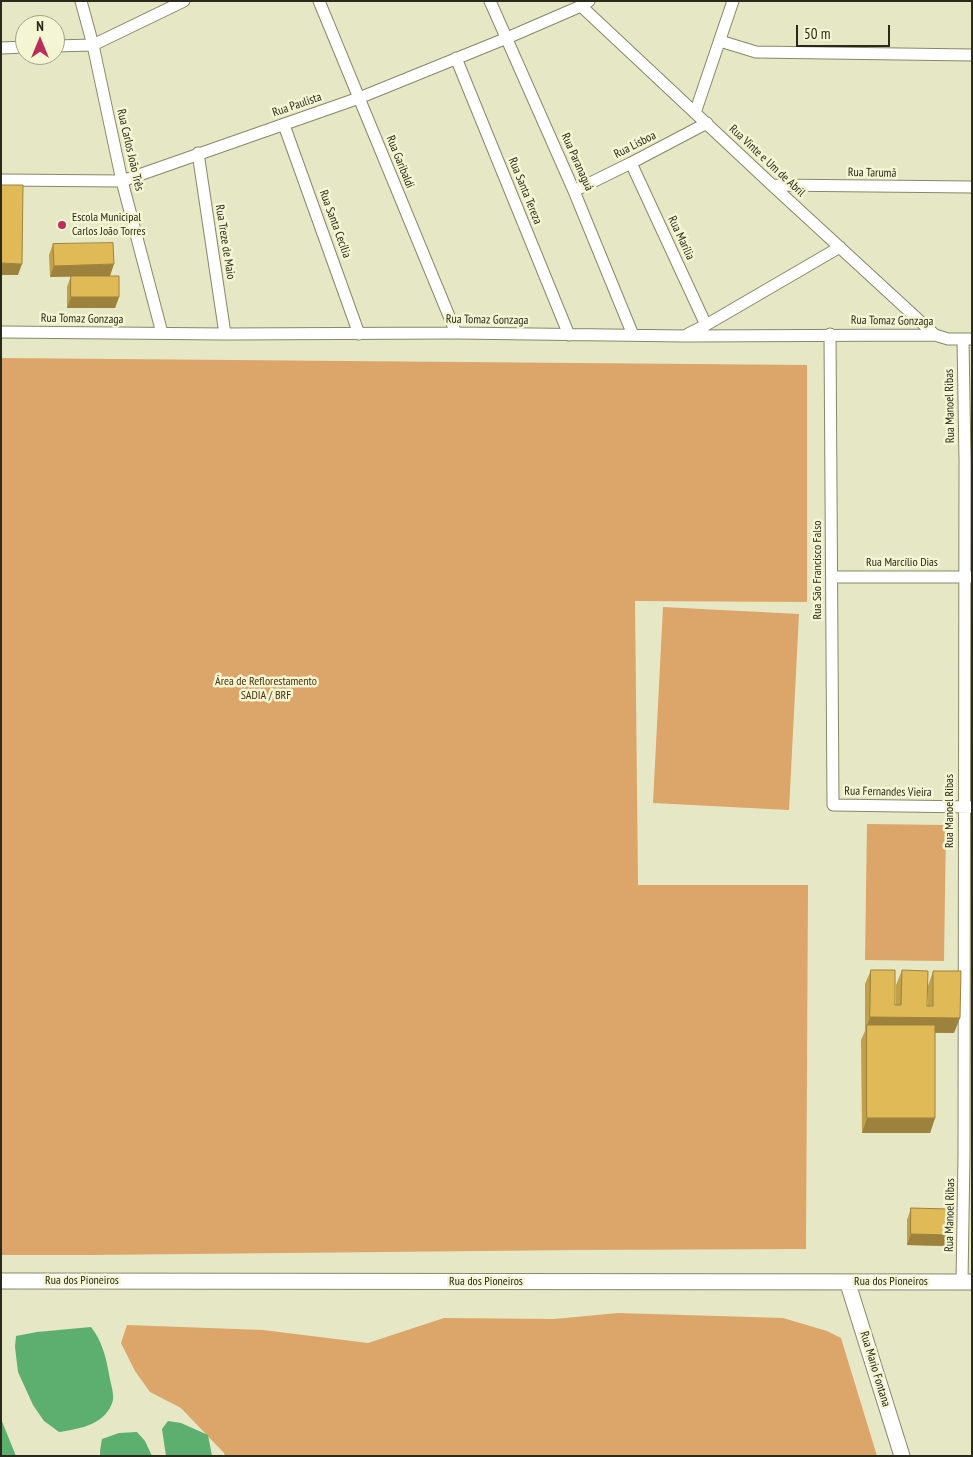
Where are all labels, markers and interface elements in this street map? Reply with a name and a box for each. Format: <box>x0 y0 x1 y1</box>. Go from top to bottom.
north arrow <box>15 15 65 65</box>
scale bar <box>798 15 892 47</box>
text: N <box>36 17 44 35</box>
text: 50 m <box>804 24 830 43</box>
street label: Rua Paulista <box>271 90 323 120</box>
street label: Rua Carlos João Três <box>114 108 146 192</box>
street label: Rua Vinte e Um de Abril <box>726 122 808 200</box>
street label: Rua Lisboa <box>612 128 658 162</box>
street label: Rua Paranaguá <box>558 131 596 193</box>
street label: Rua Garibaldi <box>383 134 417 190</box>
street label: Rua Santa Tereza <box>505 156 545 226</box>
street label: Rua Tarumã <box>848 165 896 181</box>
street label: Rua Santa Cecília <box>316 188 354 260</box>
street label: Rua Treze de Maio <box>212 204 238 280</box>
place label: Escola Municipal Carlos João Torres <box>72 211 146 239</box>
street label: Rua Marília <box>665 214 697 262</box>
marker: Escola Municipal Carlos João Torres <box>56 219 68 231</box>
street label: Rua Tomaz Gonzaga <box>41 311 123 327</box>
street label: Rua Tomaz Gonzaga <box>446 312 528 328</box>
street label: Rua Tomaz Gonzaga <box>851 313 933 329</box>
street label: Rua Manoel Ribas <box>942 369 958 443</box>
street label: Rua São Francisco Falso <box>811 521 825 619</box>
street label: Rua Marcílio Dias <box>866 556 938 570</box>
park label: Área de Reflorestamento SADIA / BRF <box>215 675 317 703</box>
street label: Rua Manoel Ribas <box>943 774 957 848</box>
street label: Rua Fernandes Vieira <box>844 784 932 800</box>
street label: Rua Manoel Ribas <box>942 1178 958 1252</box>
street label: Rua dos Pioneiros <box>45 1274 119 1288</box>
street label: Rua dos Pioneiros <box>449 1275 523 1289</box>
street label: Rua dos Pioneiros <box>854 1275 928 1289</box>
street label: Rua Mario Fontana <box>857 1330 893 1408</box>

